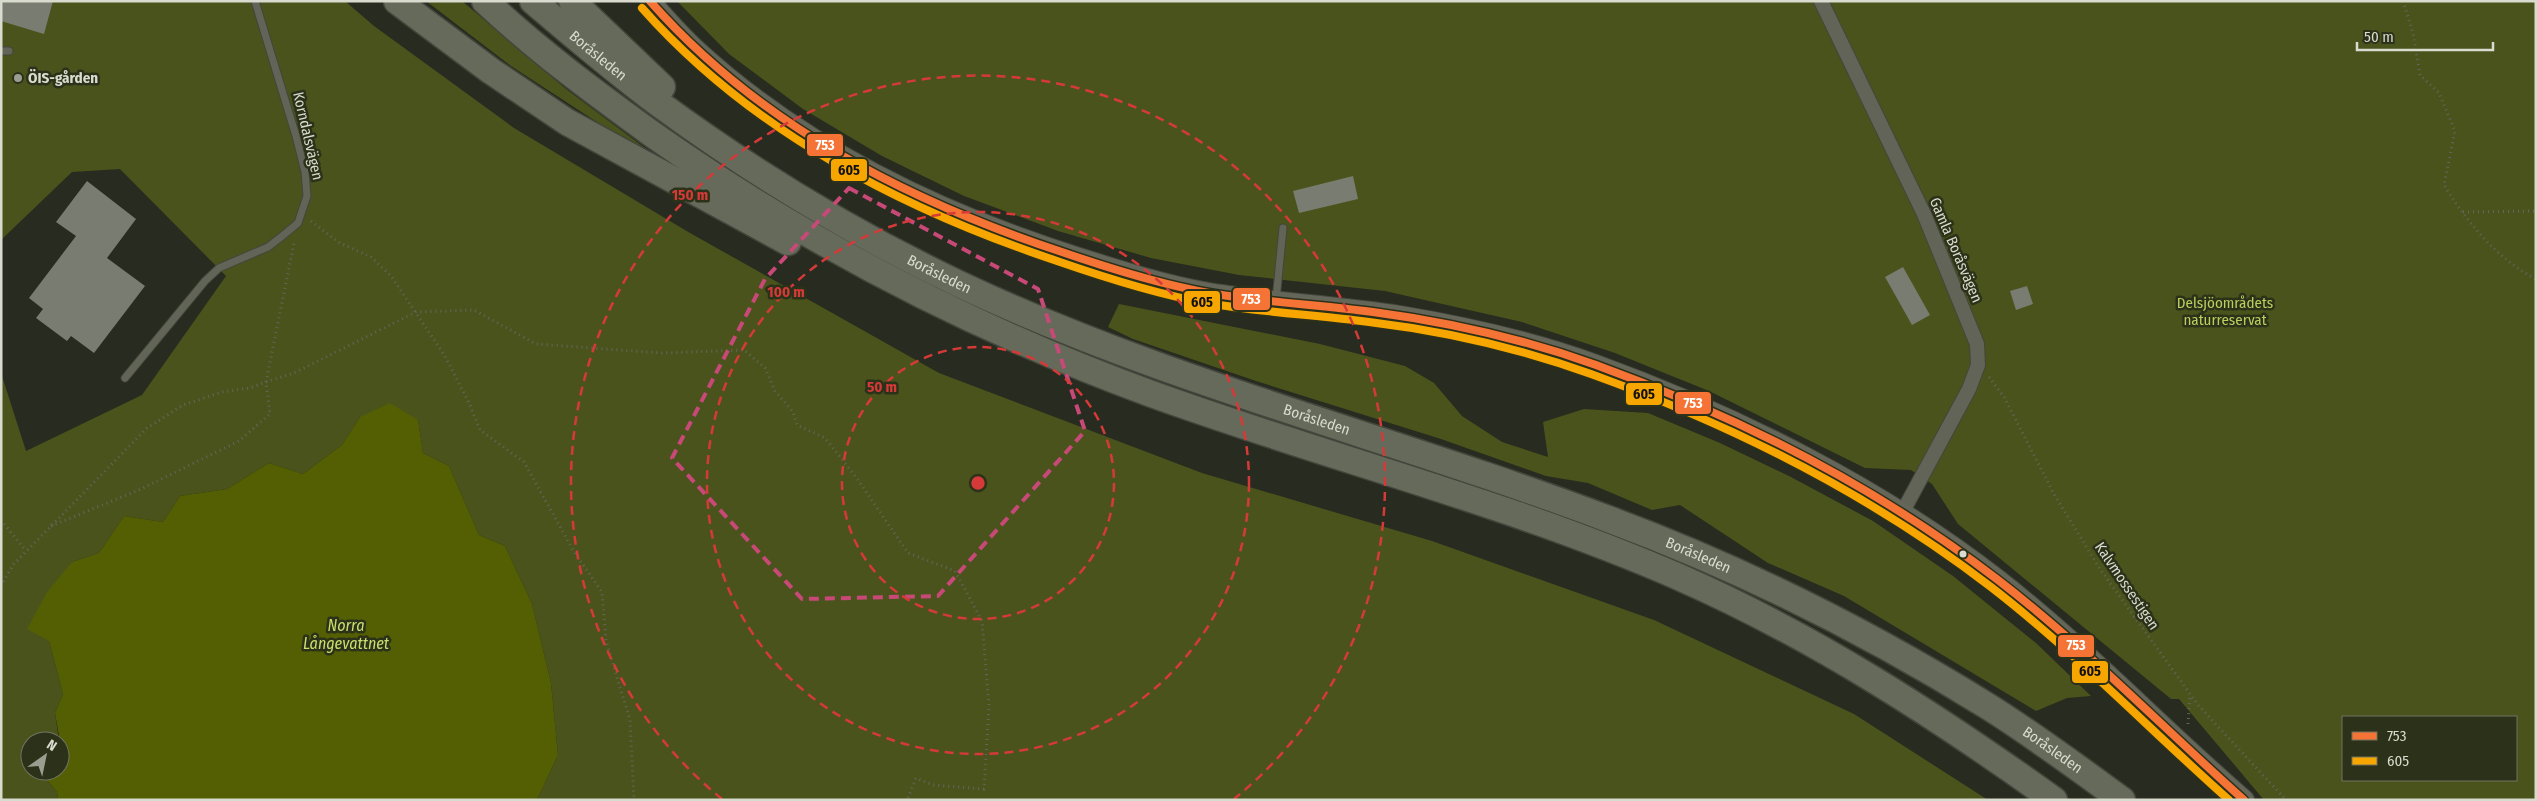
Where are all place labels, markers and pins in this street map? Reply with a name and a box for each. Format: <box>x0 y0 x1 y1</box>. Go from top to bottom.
place label: ÖIS-gården <box>28 69 98 87</box>
marker: ÖIS-gården <box>12 72 24 84</box>
centre of rings <box>969 474 987 492</box>
unlabelled marker <box>1958 549 1968 559</box>

